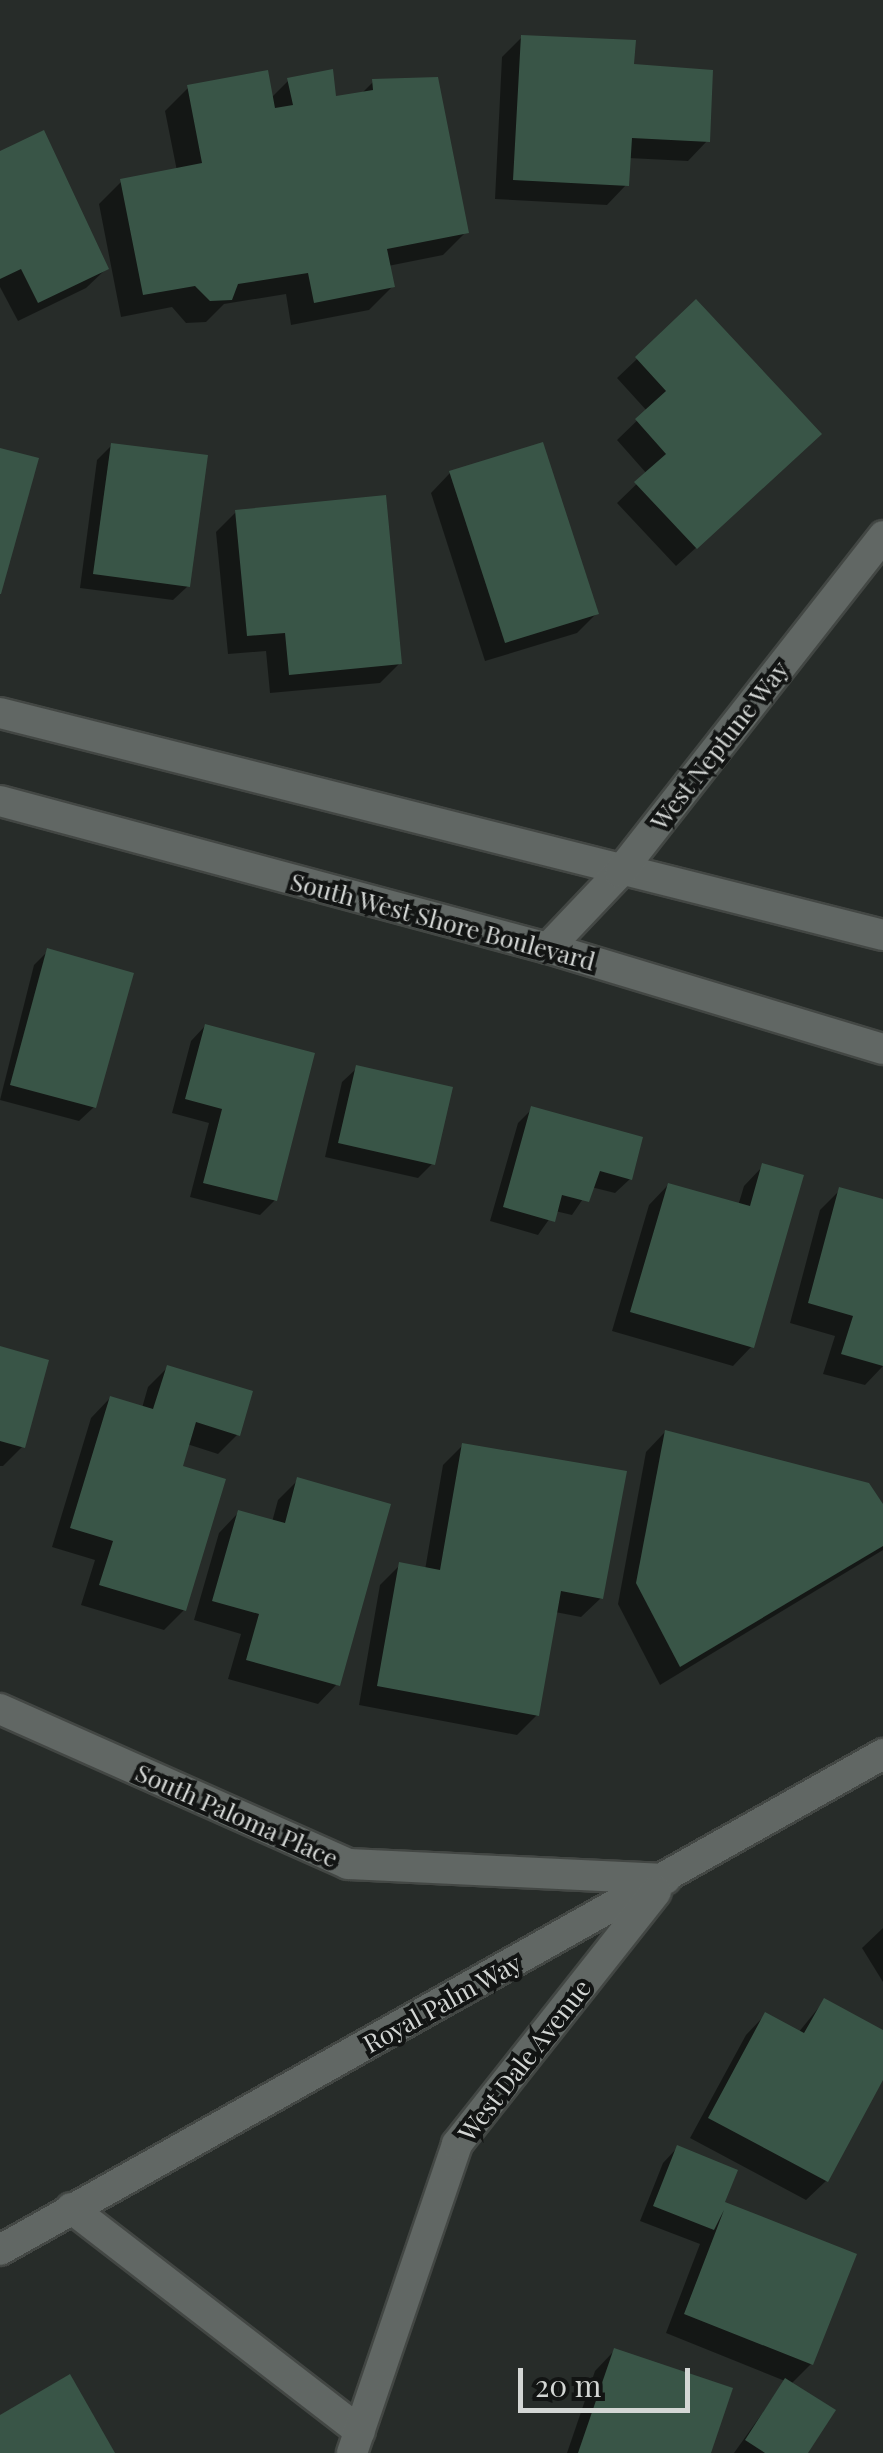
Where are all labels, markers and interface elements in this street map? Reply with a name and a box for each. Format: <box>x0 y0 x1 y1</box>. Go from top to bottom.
street label: West Neptune Way <box>643 654 795 836</box>
street label: South West Shore Boulevard <box>287 866 599 976</box>
street label: South Paloma Place <box>131 1757 343 1873</box>
street label: Royal Palm Way <box>357 1947 527 2059</box>
street label: West Dale Avenue <box>451 1973 597 2147</box>
scale bar <box>523 2348 696 2410</box>
text: 20 m <box>535 2365 601 2405</box>

